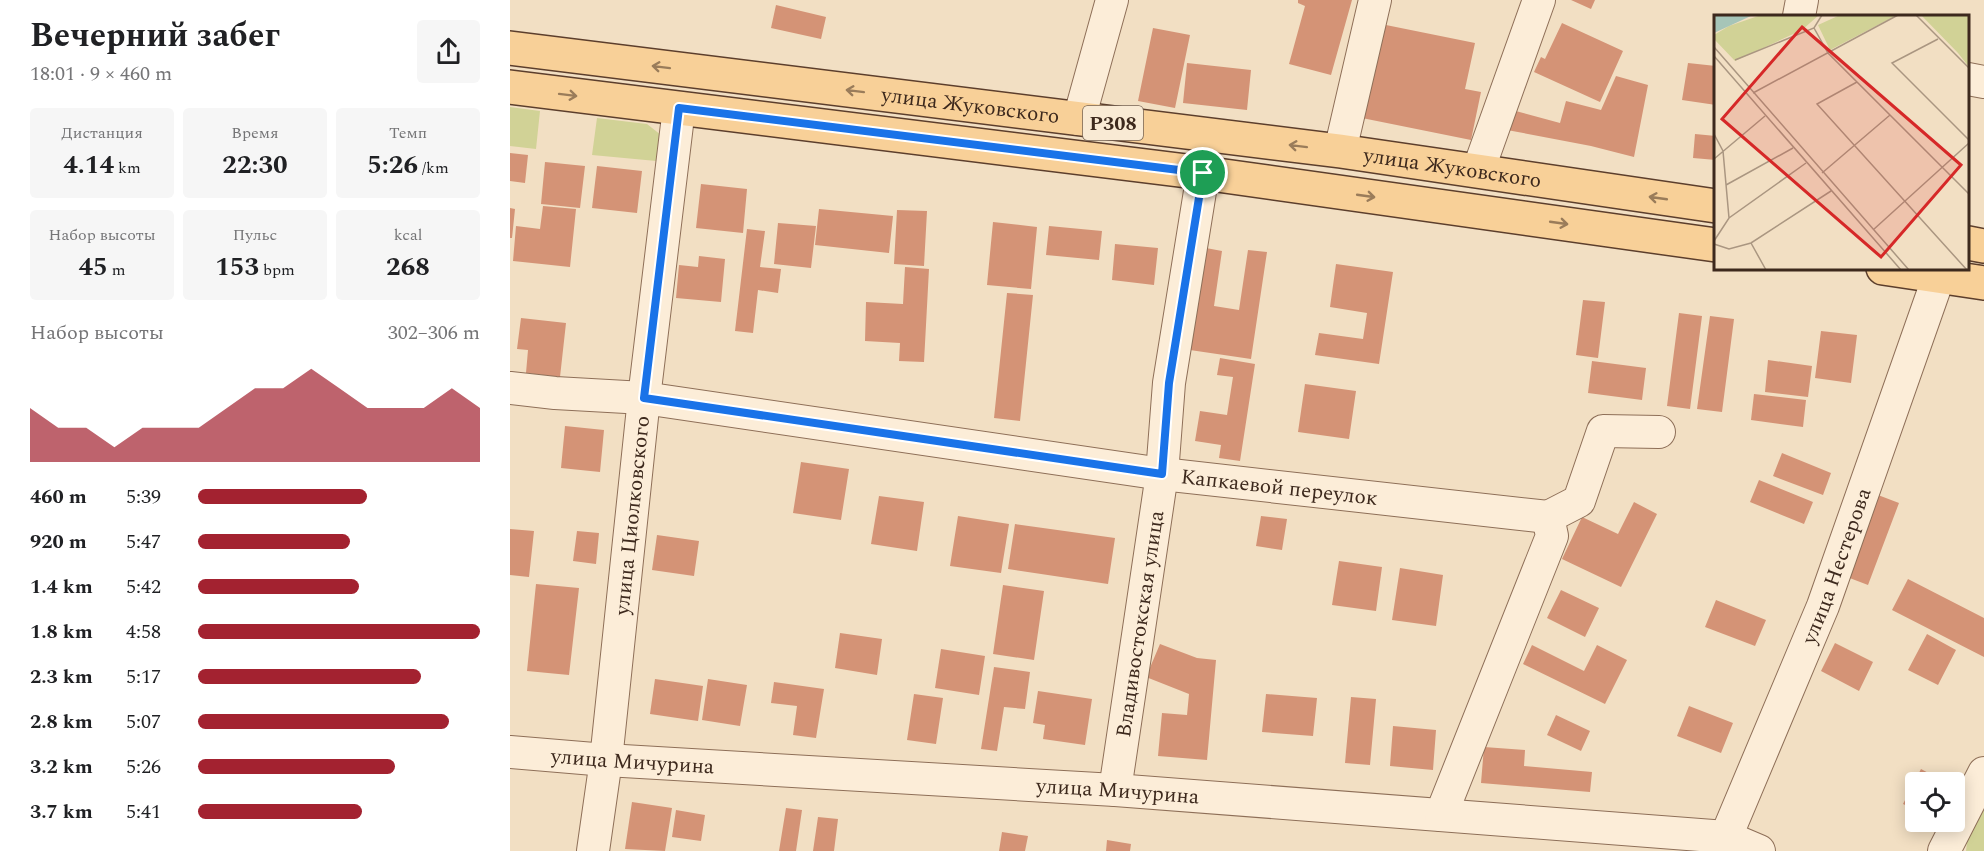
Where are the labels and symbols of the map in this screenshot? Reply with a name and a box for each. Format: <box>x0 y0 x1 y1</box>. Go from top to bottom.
inset map <box>1714 15 1969 270</box>
one-way arrow <box>652 61 672 72</box>
street label: улица Жуковского <box>878 79 1061 133</box>
one-way arrow <box>845 85 865 96</box>
one-way arrow <box>558 89 577 100</box>
road number: P308 <box>1083 106 1143 140</box>
street label: улица Жуковского <box>1360 139 1543 197</box>
one-way arrow <box>1289 140 1309 151</box>
pin <box>1177 147 1228 198</box>
one-way arrow <box>1355 191 1375 202</box>
one-way arrow <box>1648 192 1668 203</box>
one-way arrow <box>1548 218 1568 229</box>
street label: улица Циолковского <box>606 414 659 618</box>
street label: Капкаевой переулок <box>1179 461 1380 515</box>
street label: улица Нестерова <box>1793 483 1881 650</box>
street label: Владивостокская улица <box>1108 508 1173 740</box>
street label: улица Мичурина <box>549 740 716 783</box>
street label: улица Мичурина <box>1034 770 1201 813</box>

